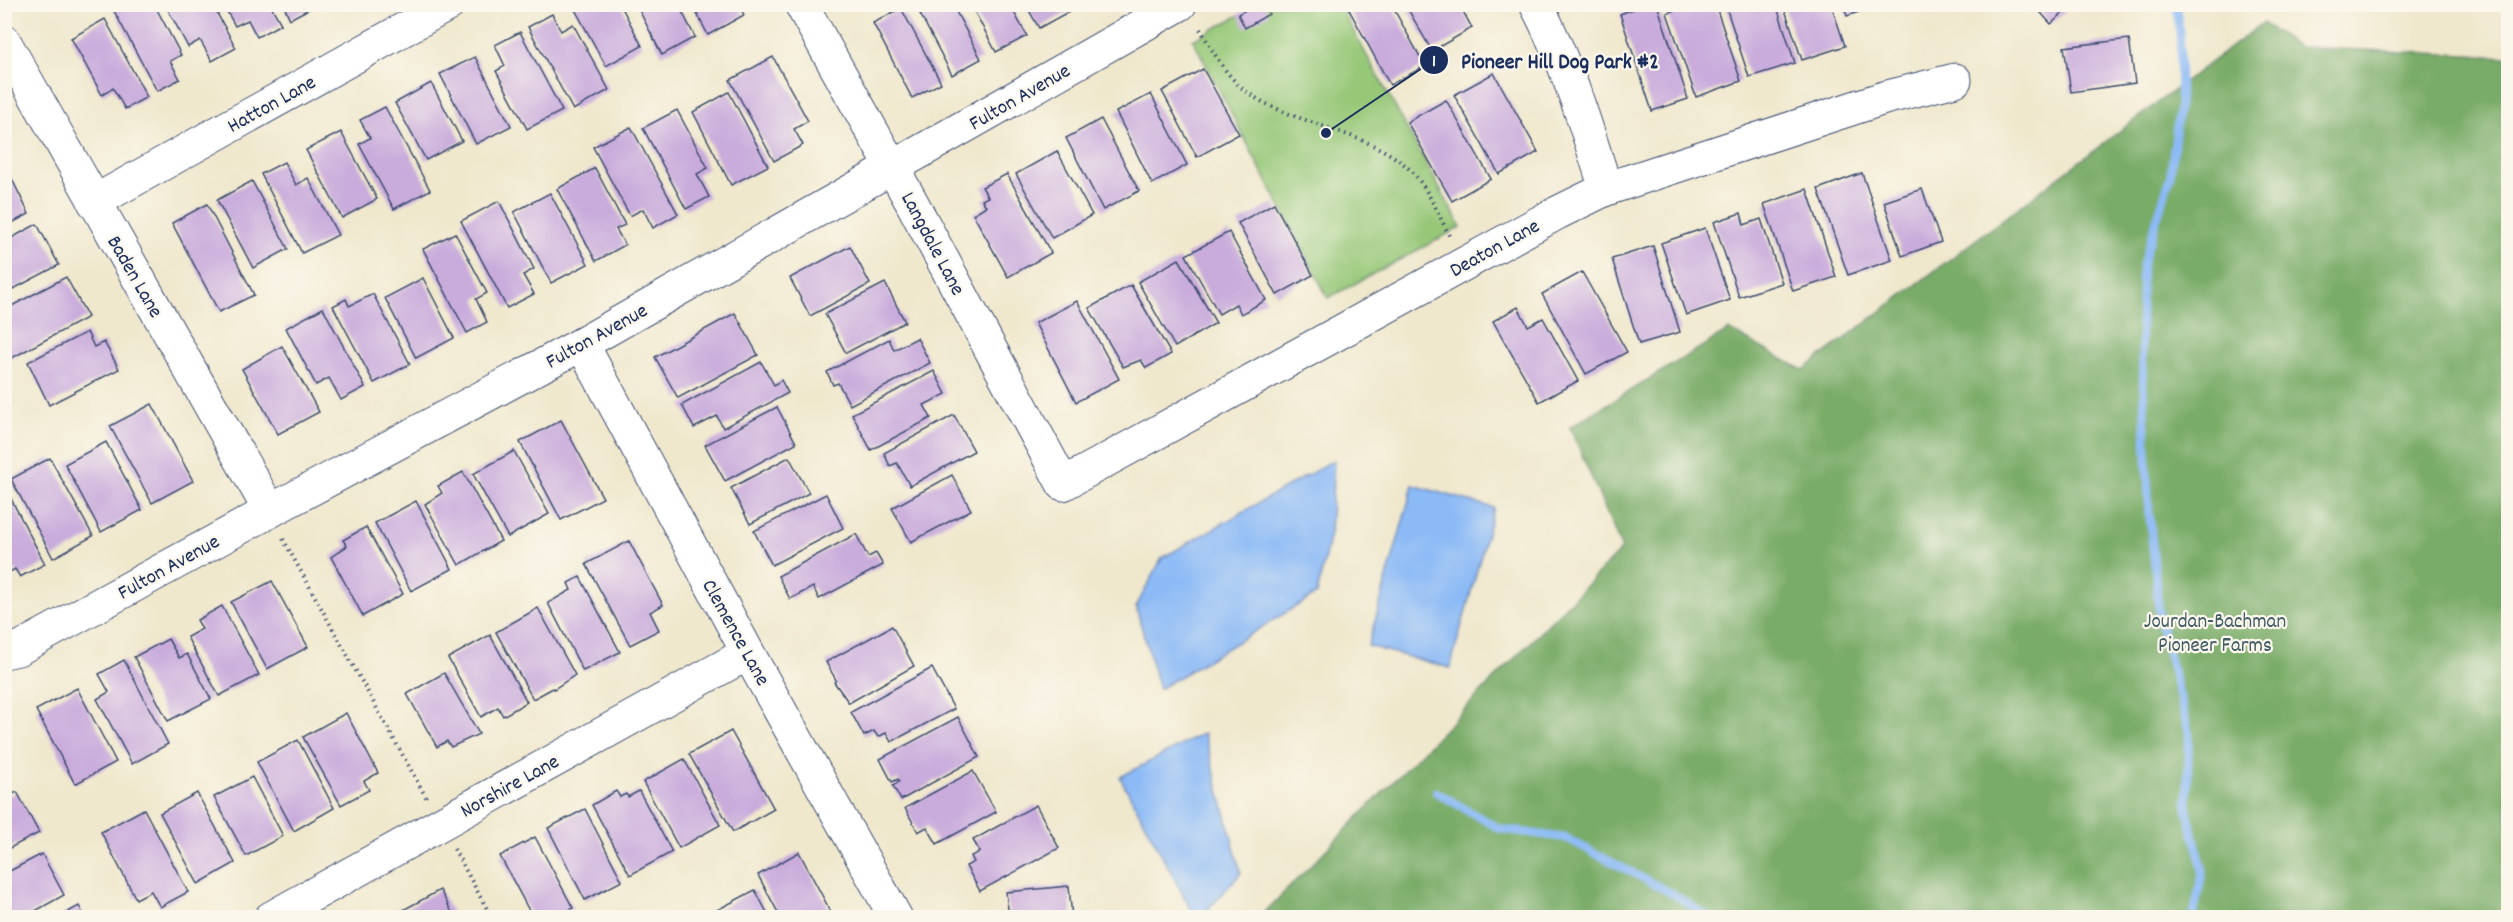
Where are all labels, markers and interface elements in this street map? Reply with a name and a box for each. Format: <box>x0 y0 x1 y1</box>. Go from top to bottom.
callout: Pioneer Hill Dog Park #2 <box>1419 40 1671 80</box>
text: Pioneer Hill Dog Park #2 <box>1461 48 1659 79</box>
text: 1 <box>1432 50 1436 75</box>
street label: Fulton Avenue <box>964 57 1077 140</box>
street label: Hatton Lane <box>223 69 322 142</box>
street label: Langdale Lane <box>891 187 971 302</box>
street label: Deaton Lane <box>1445 213 1546 287</box>
street label: Baden Lane <box>98 231 169 324</box>
street label: Fulton Avenue <box>541 297 654 378</box>
street label: Fulton Avenue <box>113 528 226 609</box>
street label: Clemence Lane <box>693 575 776 692</box>
park label: Jourdan-Bachman Pioneer Farms <box>2144 608 2286 662</box>
street label: Norshire Lane <box>455 748 565 827</box>

